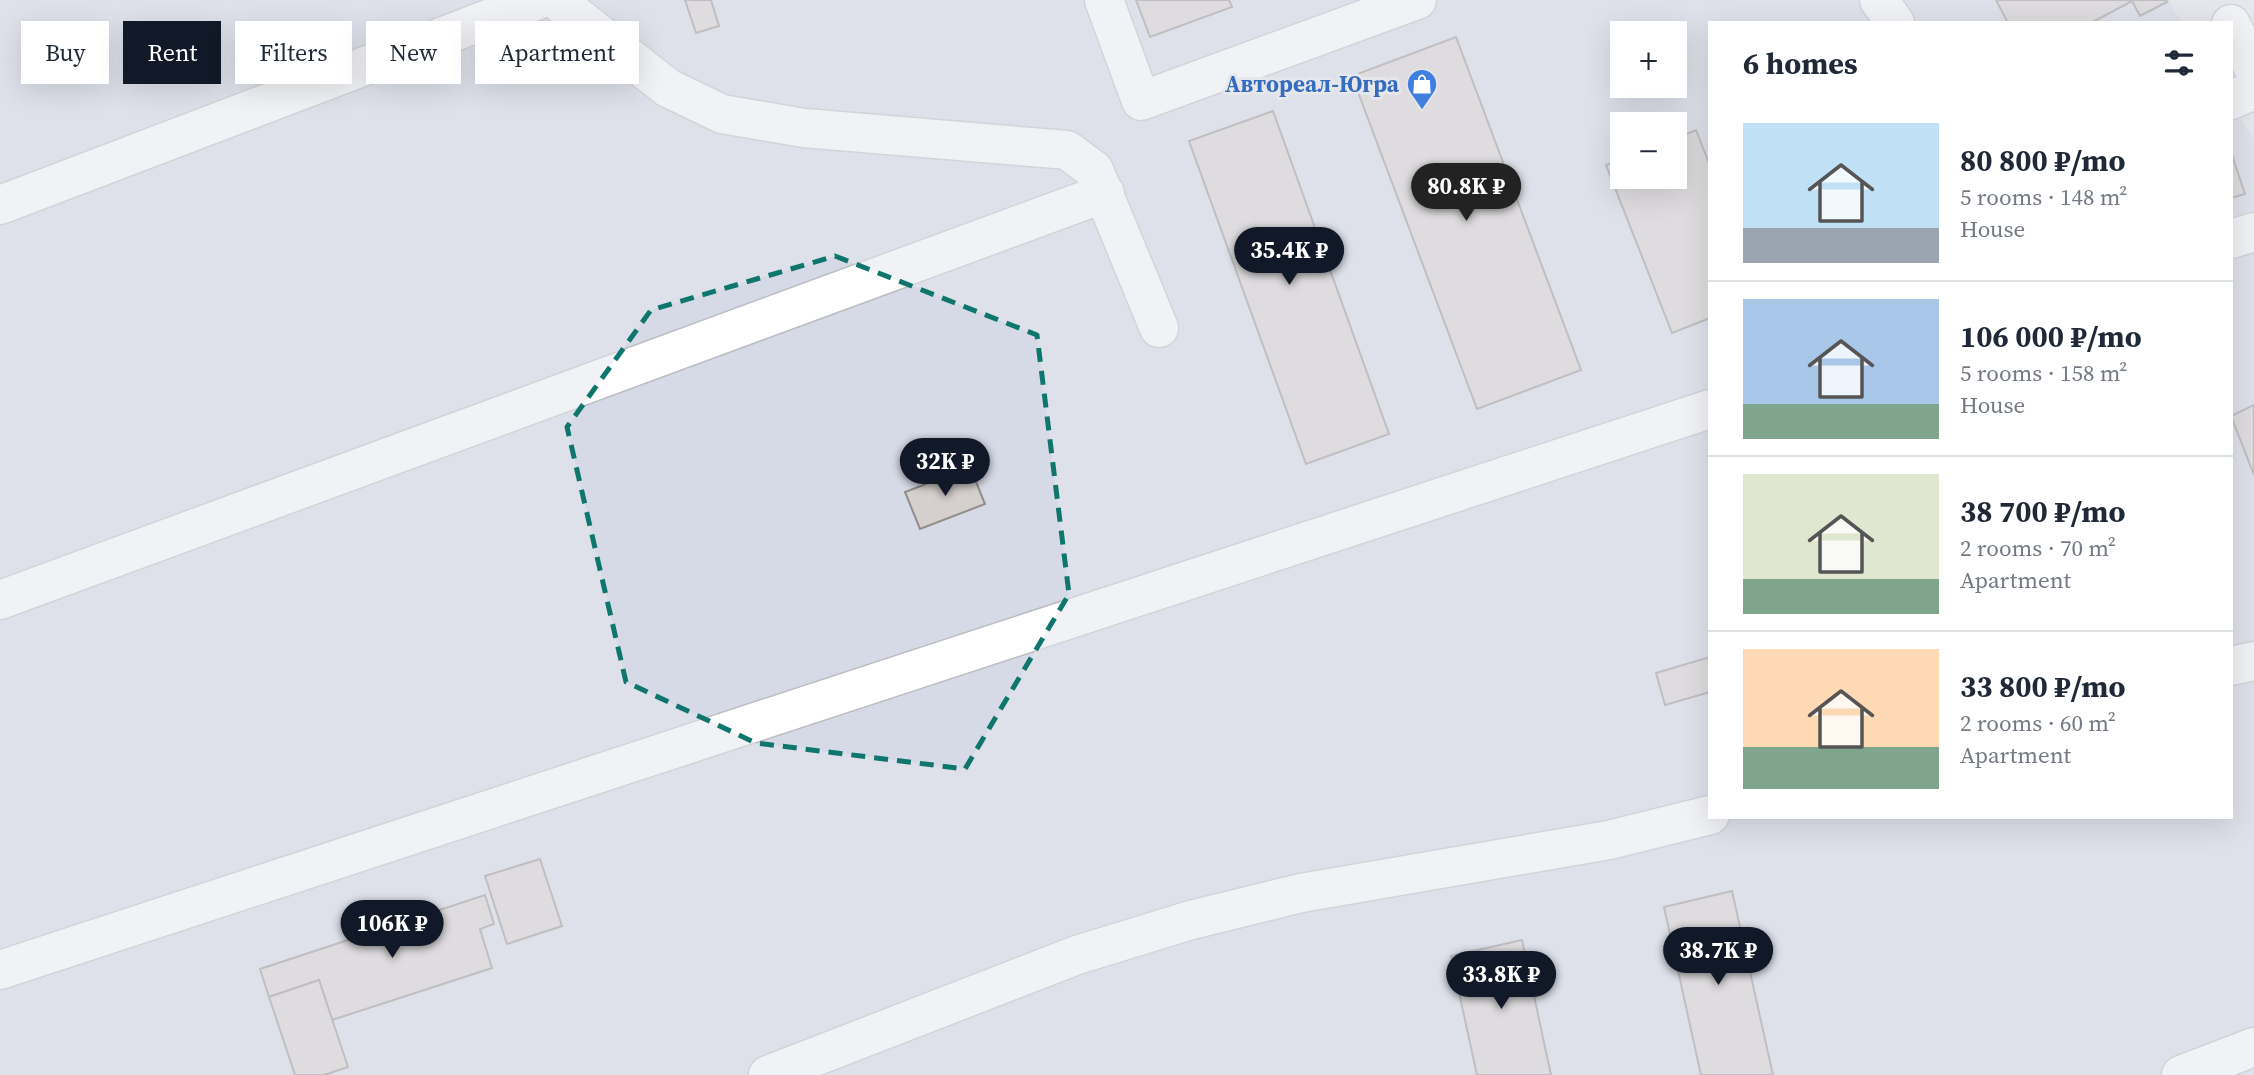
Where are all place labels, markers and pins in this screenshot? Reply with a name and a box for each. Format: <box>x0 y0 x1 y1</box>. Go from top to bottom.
shop icon: Автореал-Югра <box>1405 67 1439 111</box>
place label: Автореал-Югра <box>1225 68 1400 100</box>
pin: 80.8K ₽ <box>1401 164 1531 223</box>
pin: 35.4K ₽ <box>1224 228 1354 287</box>
pin: 32K ₽ <box>896 438 994 498</box>
pin: 106K ₽ <box>335 900 449 960</box>
pin: 38.7K ₽ <box>1653 928 1783 987</box>
pin: 33.8K ₽ <box>1436 951 1566 1011</box>

